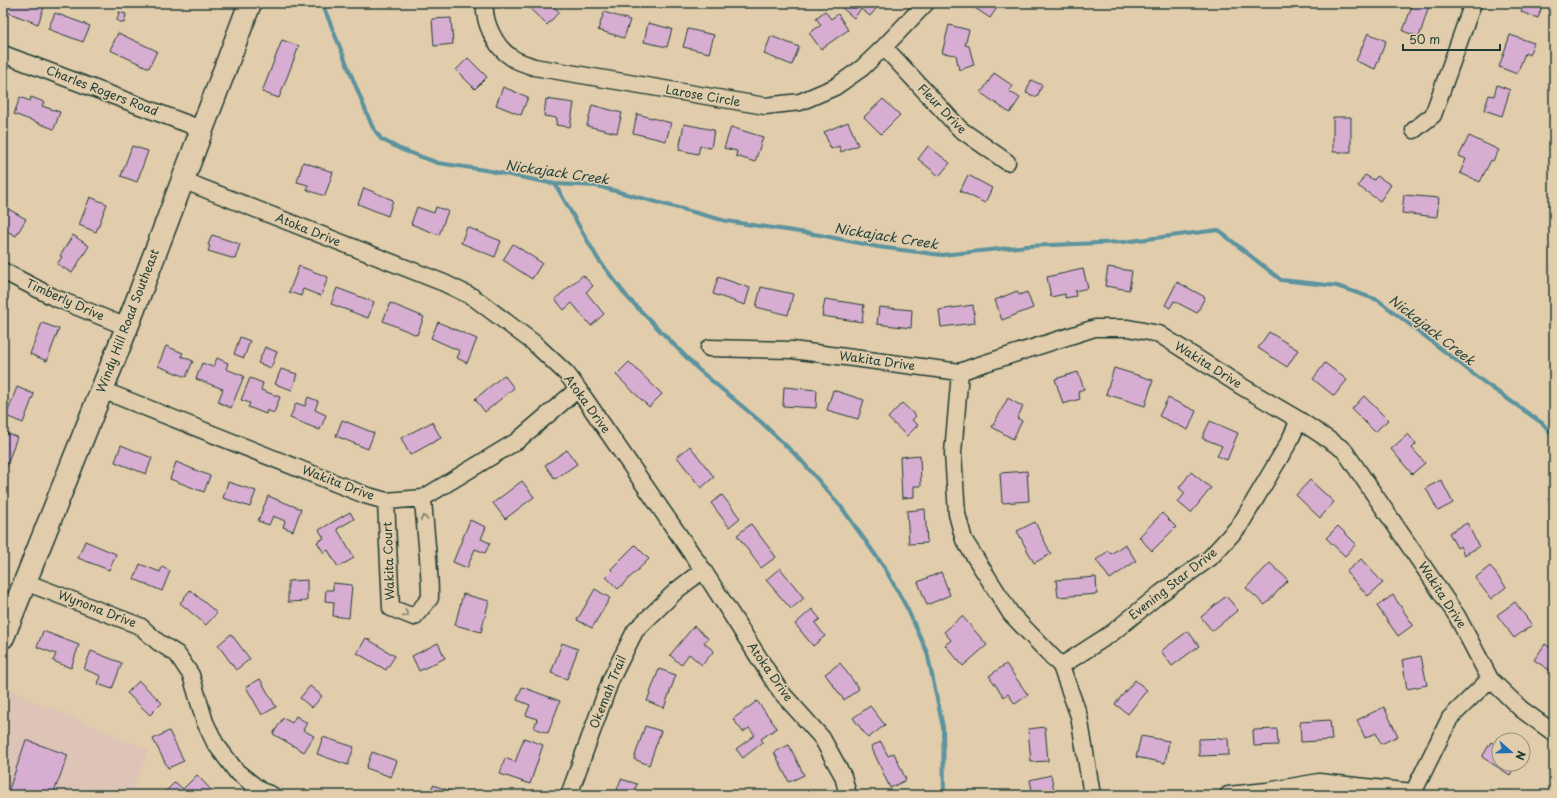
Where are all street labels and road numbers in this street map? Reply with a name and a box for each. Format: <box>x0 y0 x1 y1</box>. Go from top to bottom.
street label: Charles Rogers Road <box>44 60 161 120</box>
street label: Fleur Drive <box>914 79 971 137</box>
street label: Larose Circle <box>664 80 742 111</box>
street label: Atoka Drive <box>273 208 344 250</box>
street label: Windy Hill Road Southeast <box>91 246 163 395</box>
street label: Timberly Drive <box>23 274 108 324</box>
street label: Wakita Drive <box>1171 336 1246 392</box>
street label: Wakita Drive <box>838 346 916 374</box>
street label: Atoka Drive <box>560 370 615 437</box>
street label: Wakita Drive <box>300 460 377 504</box>
street label: Wakita Court <box>378 521 398 601</box>
street label: Evening Star Drive <box>1124 543 1221 623</box>
street label: Wakita Drive <box>1415 558 1471 631</box>
street label: Wynona Drive <box>56 585 139 631</box>
street label: Atoka Drive <box>744 638 798 705</box>
street label: Okemah Trail <box>584 652 630 731</box>

